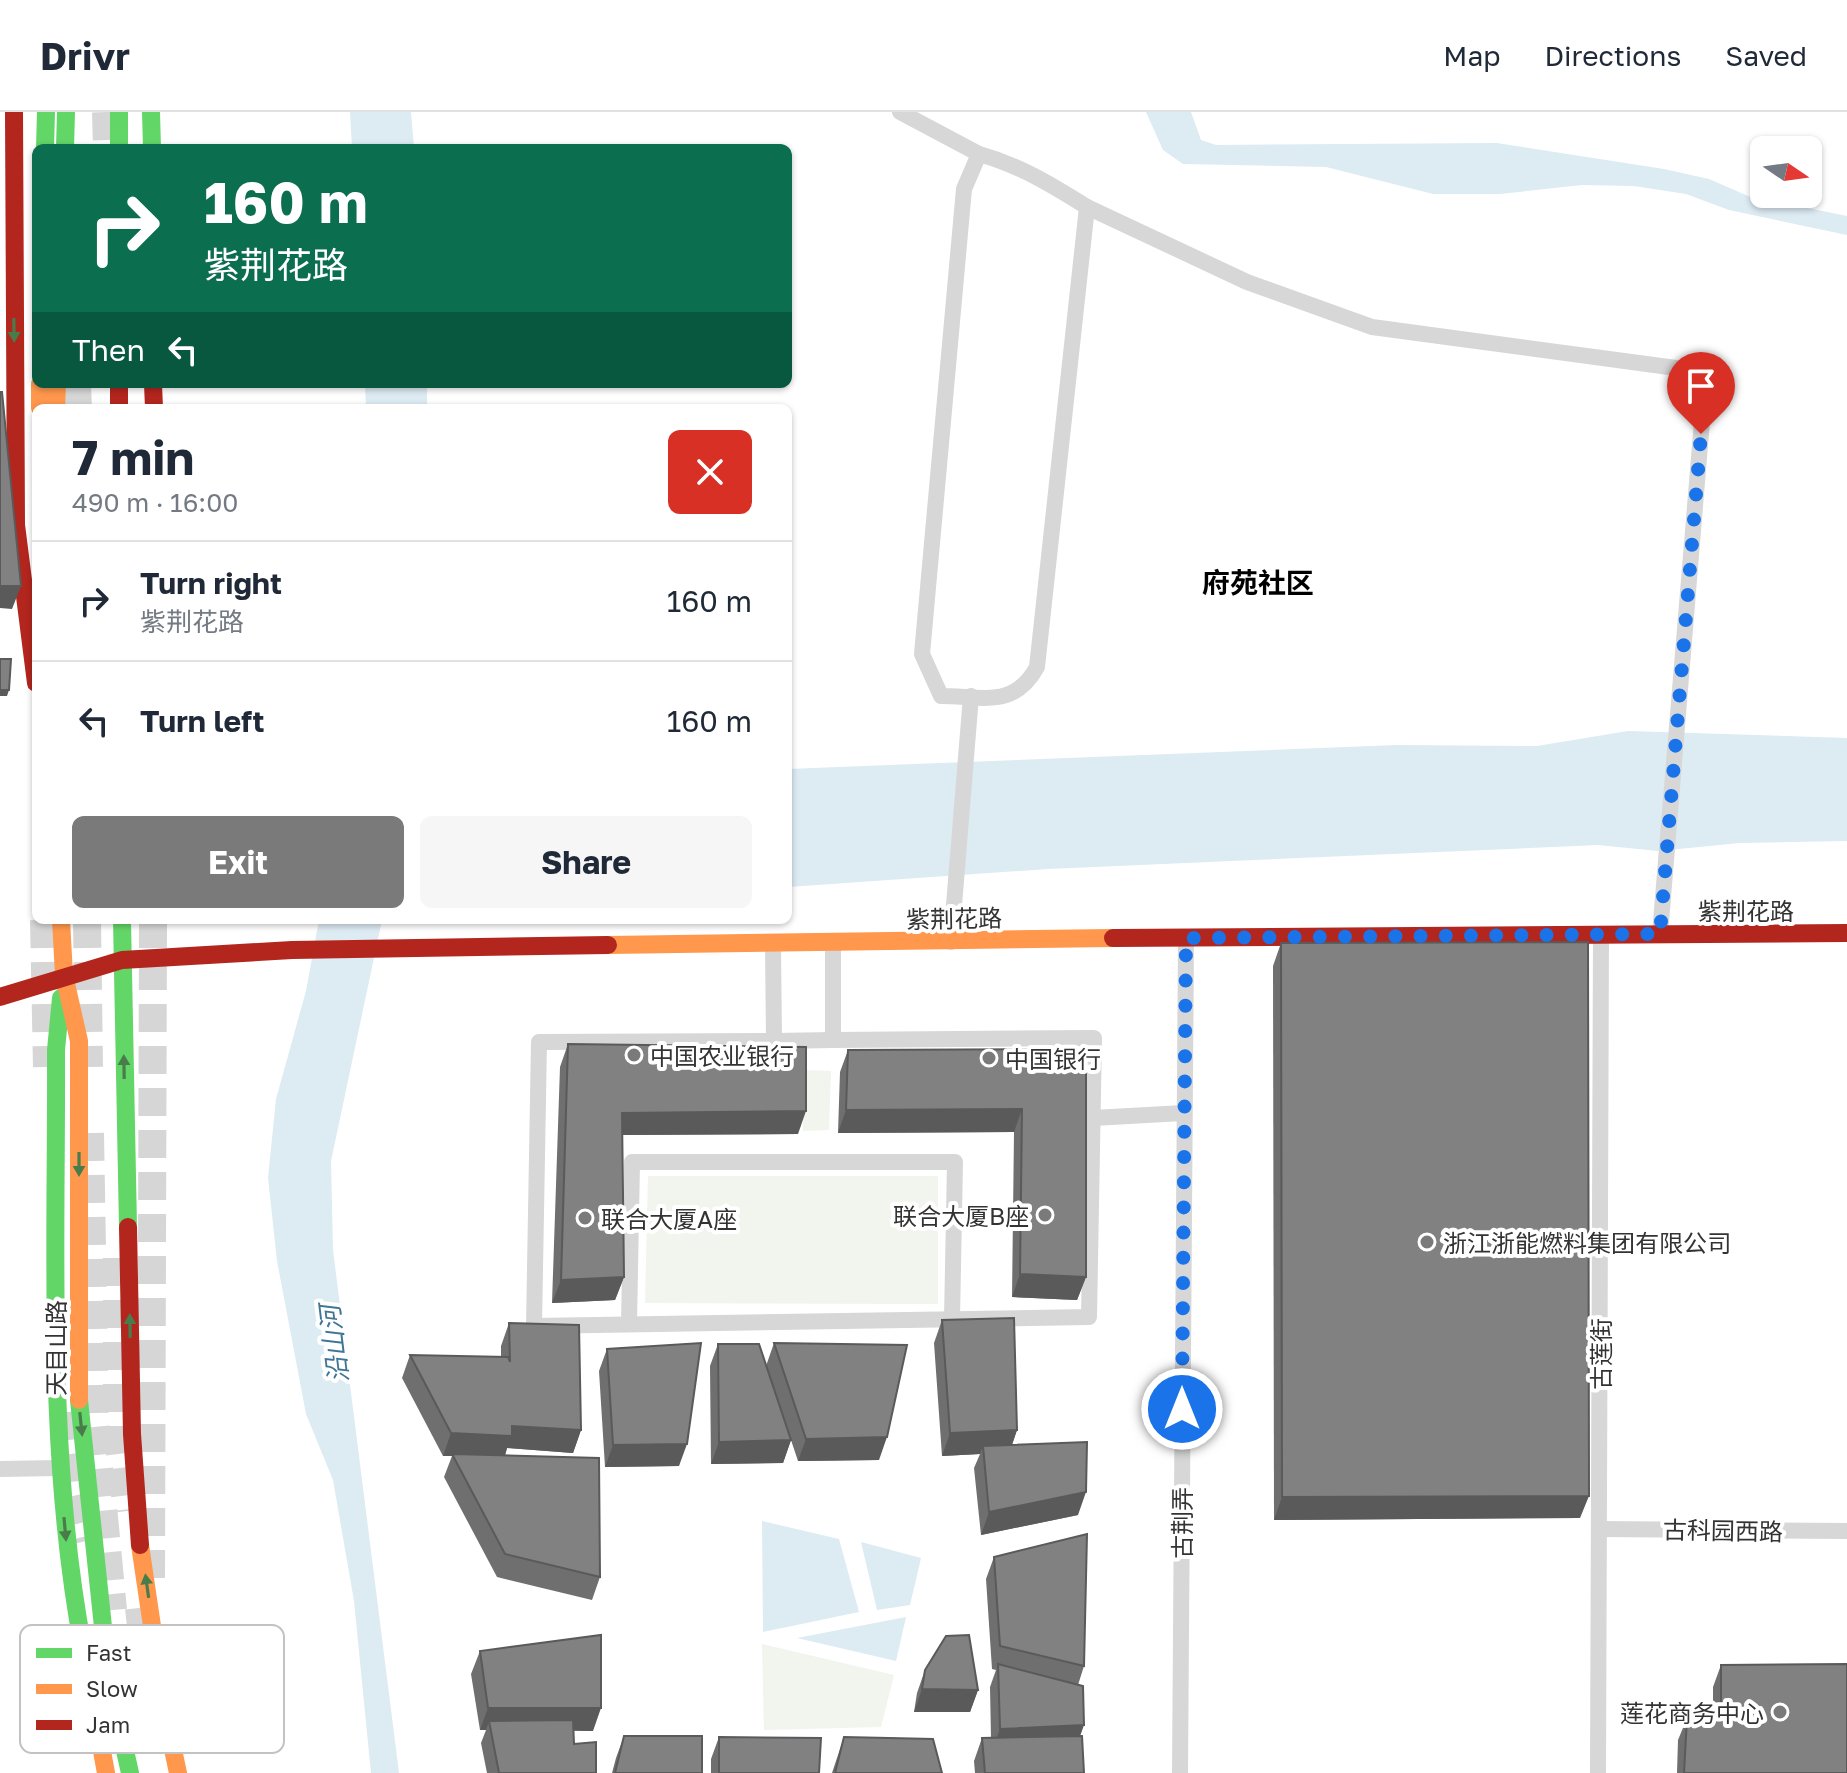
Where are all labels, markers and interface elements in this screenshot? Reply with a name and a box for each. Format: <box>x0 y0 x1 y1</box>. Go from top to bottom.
text: Drivr <box>40 33 130 78</box>
text: Map <box>1443 39 1500 72</box>
text: Directions <box>1544 39 1681 72</box>
text: Saved <box>1725 39 1807 72</box>
north arrow <box>1750 136 1822 208</box>
map controls <box>1750 136 1822 208</box>
text: 160 m <box>204 168 368 235</box>
icon: right <box>72 176 176 280</box>
text: 紫荆花路 <box>204 243 348 286</box>
one-way arrow <box>8 318 20 343</box>
icon: left <box>161 328 205 372</box>
text: Then <box>72 332 145 368</box>
pin <box>1667 352 1735 434</box>
icon: arrive <box>1679 364 1723 408</box>
text: 7 min <box>72 428 194 486</box>
button: close <box>668 430 752 514</box>
text: 490 m · 16:00 <box>72 487 238 518</box>
text: Turn right <box>140 565 282 601</box>
district label: 府苑社区 <box>1202 566 1314 599</box>
icon: right <box>72 579 116 623</box>
text: 160 m <box>667 583 752 619</box>
text: 紫荆花路 <box>140 606 244 637</box>
icon: left <box>72 699 116 743</box>
text: Turn left <box>140 703 265 739</box>
text: 160 m <box>667 703 752 739</box>
button: Exit <box>72 816 404 908</box>
button: Share <box>420 816 752 908</box>
street label: 紫荆花路 <box>1698 896 1794 925</box>
street label: 紫荆花路 <box>906 903 1002 933</box>
place label: 中国农业银行 <box>650 1041 794 1070</box>
place label: 中国银行 <box>1005 1044 1101 1073</box>
marker: 中国农业银行 <box>625 1046 643 1064</box>
marker: 中国银行 <box>980 1049 998 1067</box>
one-way arrow <box>118 1054 131 1079</box>
one-way arrow <box>73 1152 85 1177</box>
place label: 联合大厦B座 <box>893 1201 1029 1230</box>
place label: 联合大厦A座 <box>601 1204 737 1233</box>
marker: 联合大厦B座 <box>1036 1206 1054 1224</box>
marker: 联合大厦A座 <box>576 1209 594 1227</box>
place label: 浙江浙能燃料集团有限公司 <box>1443 1228 1731 1257</box>
marker: 浙江浙能燃料集团有限公司 <box>1418 1233 1436 1251</box>
water label: 沿山河 <box>313 1298 354 1385</box>
street label: 天目山路 <box>41 1300 70 1396</box>
one-way arrow <box>124 1313 136 1338</box>
street label: 古莲街 <box>1586 1318 1615 1390</box>
position arrow <box>1140 1367 1224 1451</box>
one-way arrow <box>75 1411 88 1436</box>
street label: 古荆弄 <box>1167 1487 1196 1559</box>
street label: 古科园西路 <box>1663 1514 1783 1546</box>
one-way arrow <box>59 1517 72 1542</box>
one-way arrow <box>140 1573 153 1598</box>
legend <box>20 1625 284 1753</box>
text: Fast <box>86 1639 132 1666</box>
text: Slow <box>86 1675 138 1702</box>
place label: 莲花商务中心 <box>1620 1698 1764 1727</box>
marker: 莲花商务中心 <box>1771 1703 1789 1721</box>
text: Jam <box>86 1711 130 1738</box>

